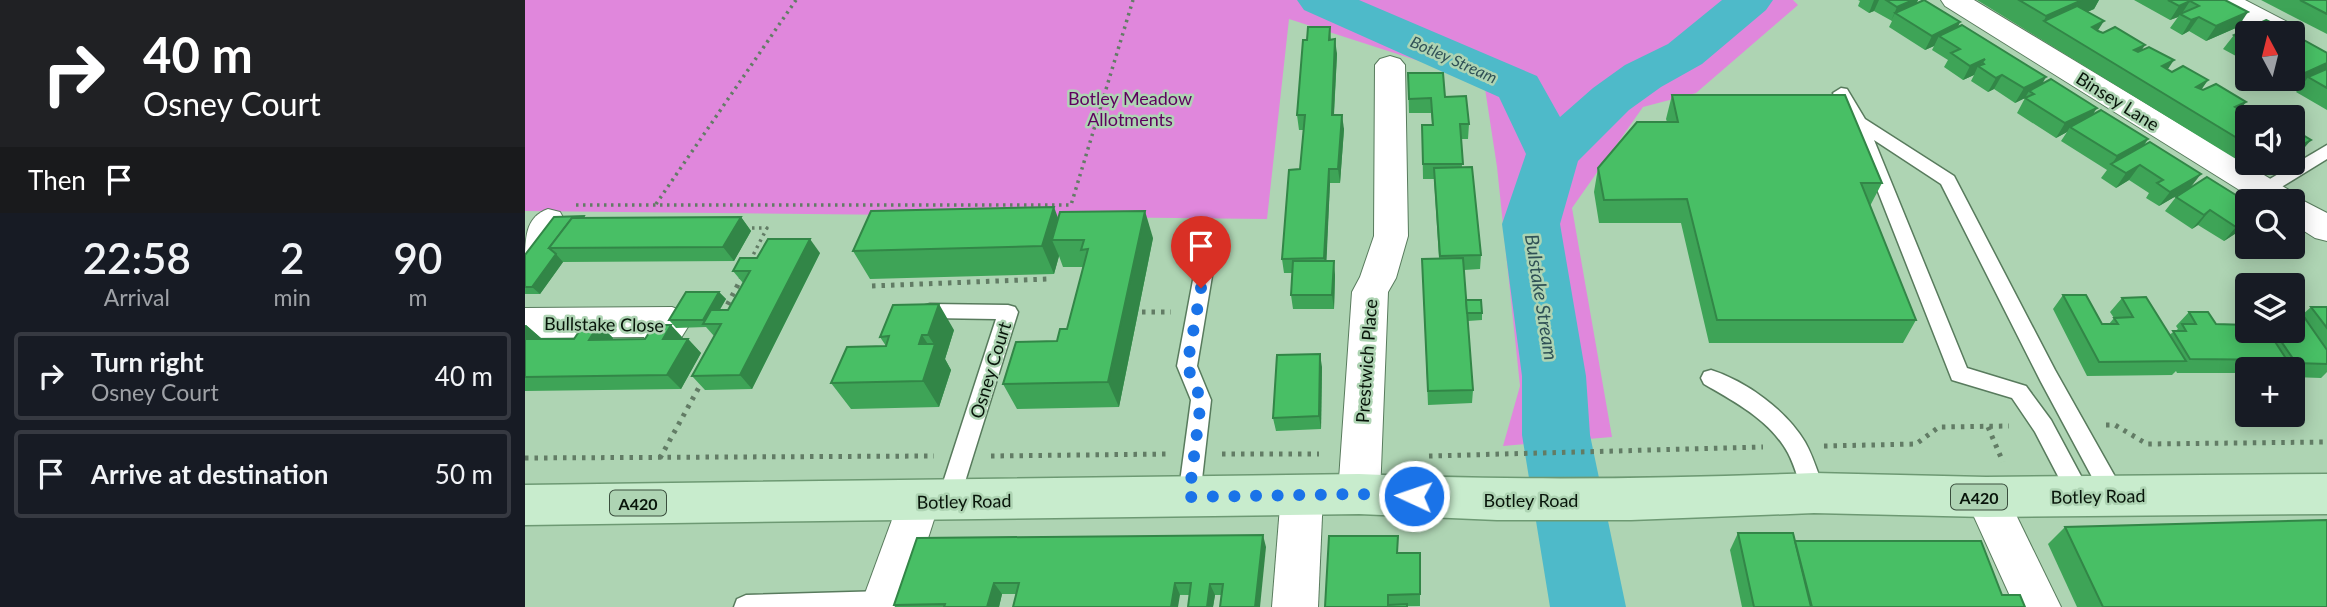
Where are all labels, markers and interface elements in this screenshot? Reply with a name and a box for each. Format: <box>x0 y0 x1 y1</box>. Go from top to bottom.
north arrow <box>2235 21 2305 91</box>
map controls <box>2235 21 2305 427</box>
text: 40 m <box>143 25 253 83</box>
icon: right <box>28 28 119 119</box>
water label: Botley Stream <box>1408 31 1500 87</box>
street label: Binsey Lane <box>2072 67 2164 135</box>
text: Osney Court <box>143 84 321 123</box>
park label: Botley Meadow Allotments <box>1068 87 1192 130</box>
button: sound <box>2235 105 2305 175</box>
icon: arrive <box>100 161 138 199</box>
text: Then <box>28 164 86 196</box>
button: search <box>2235 189 2305 259</box>
pin <box>1171 216 1231 288</box>
icon: arrive <box>1182 227 1220 265</box>
water label: Bulstake Stream <box>1521 232 1563 362</box>
text: 22:58 <box>83 233 191 283</box>
text: 2 <box>280 233 304 283</box>
text: 90 <box>394 233 442 283</box>
button: layers <box>2235 273 2305 343</box>
text: Arrival <box>104 283 170 311</box>
text: min <box>274 283 311 311</box>
text: m <box>408 283 427 311</box>
street label: Prestwich Place <box>1351 298 1381 424</box>
street label: Bullstake Close <box>544 312 664 336</box>
street label: Osney Court <box>965 318 1015 421</box>
text: Turn right <box>91 346 204 378</box>
icon: right <box>32 357 70 395</box>
button: + <box>2235 357 2305 427</box>
text: 40 m <box>435 360 493 392</box>
text: Osney Court <box>91 378 219 406</box>
icon: arrive <box>32 455 70 493</box>
text: Arrive at destination <box>91 458 328 490</box>
text: 50 m <box>435 458 493 490</box>
position arrow <box>1377 459 1451 533</box>
road number: A420 <box>1951 484 2007 510</box>
street label: Botley Road <box>2050 484 2146 508</box>
street label: Botley Road <box>916 489 1012 513</box>
street label: Botley Road <box>1484 489 1578 511</box>
road number: A420 <box>610 490 666 516</box>

